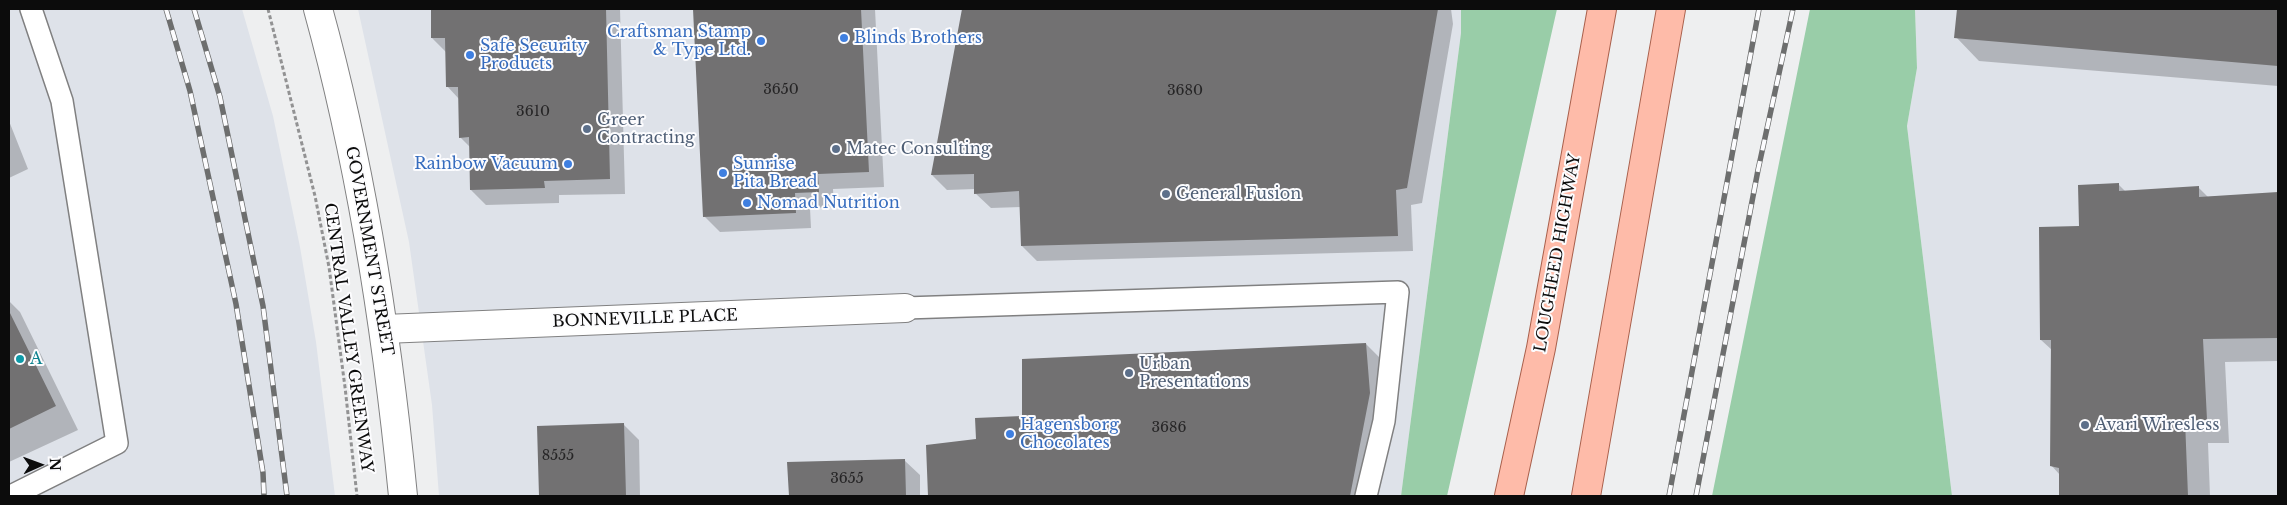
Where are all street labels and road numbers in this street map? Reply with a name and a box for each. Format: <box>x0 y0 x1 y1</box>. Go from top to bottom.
street label: GOVERNMENT STREET <box>341 145 397 357</box>
street label: LOUGHEED HIGHWAY <box>1531 152 1585 354</box>
street label: CENTRAL VALLEY GREENWAY <box>320 202 376 474</box>
street label: BONNEVILLE PLACE <box>552 306 738 332</box>

